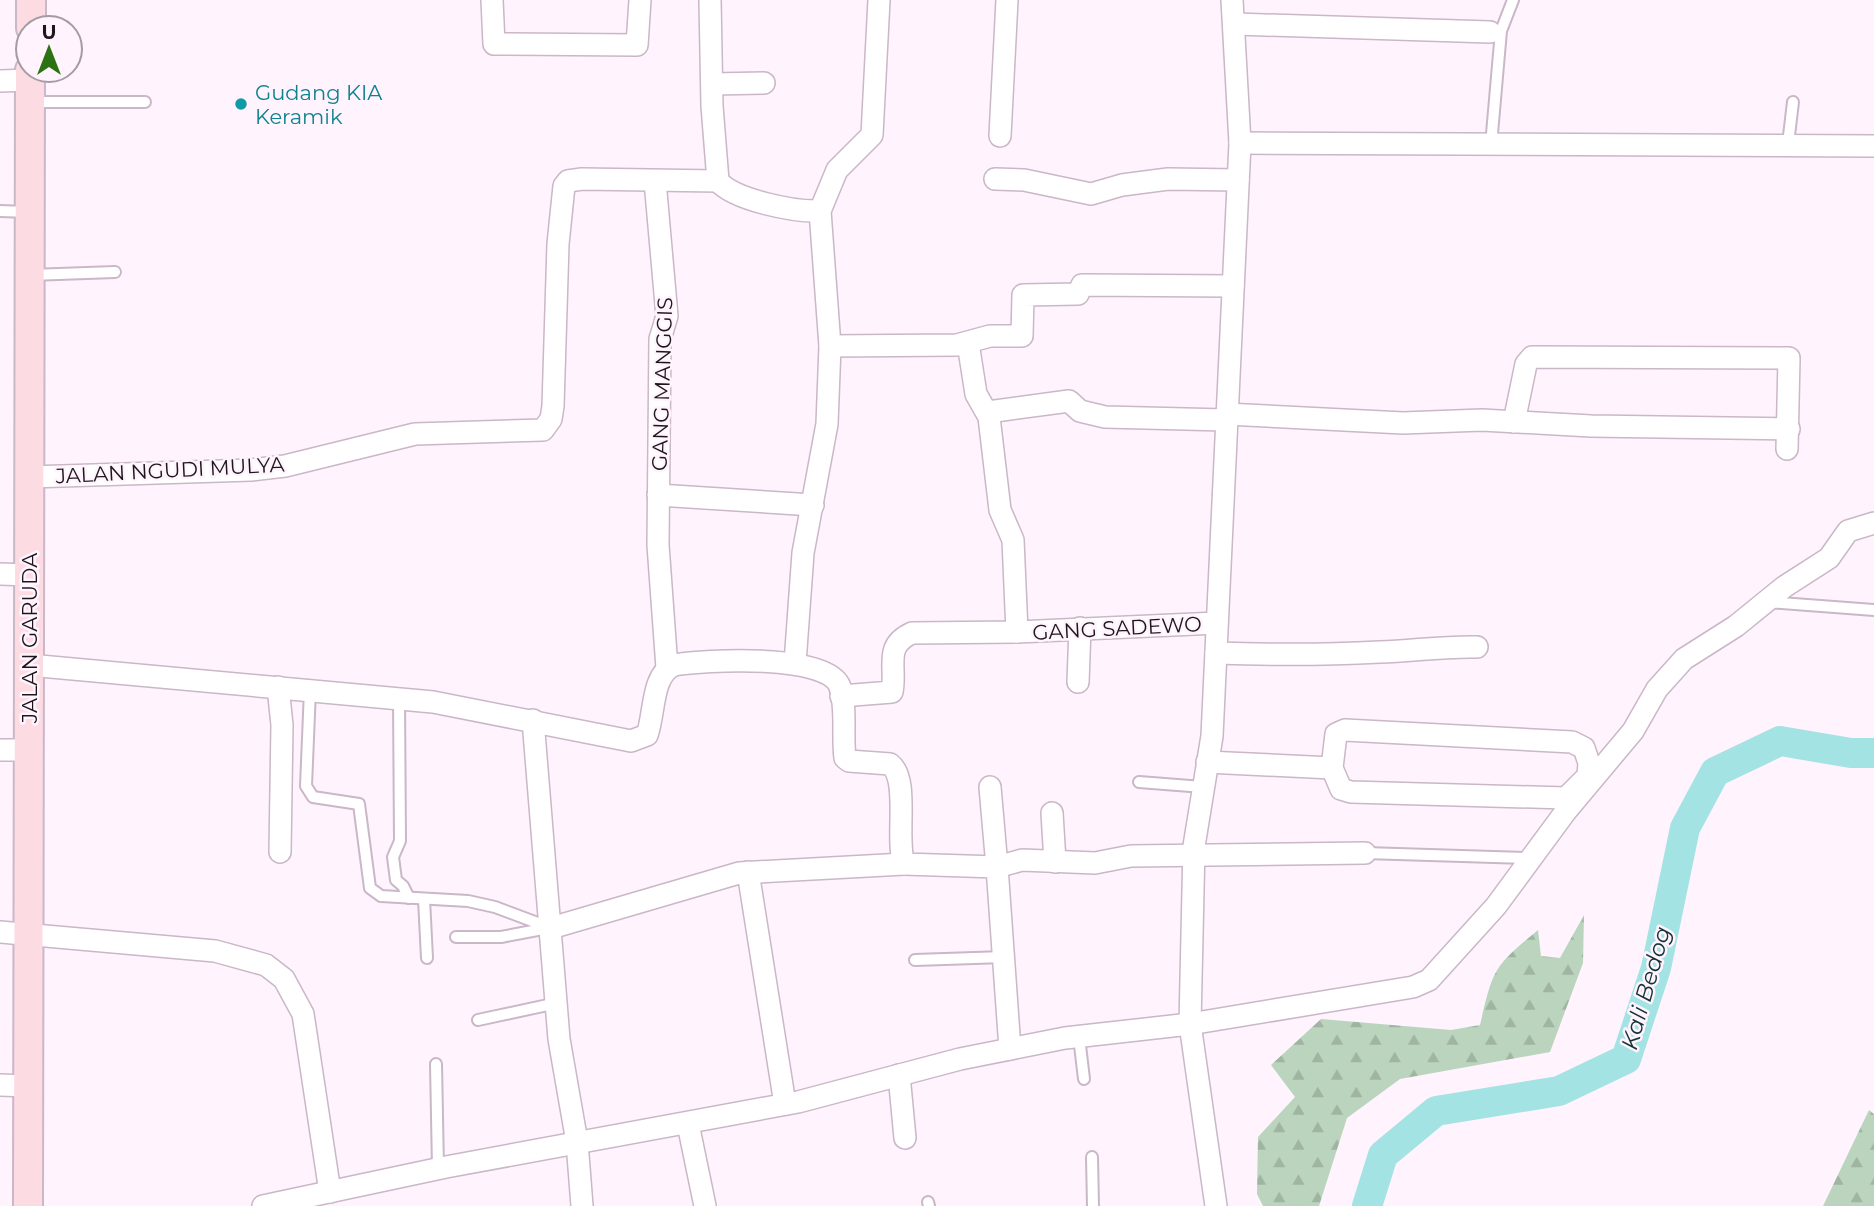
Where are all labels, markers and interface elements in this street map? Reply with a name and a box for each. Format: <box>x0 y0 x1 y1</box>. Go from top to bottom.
north arrow <box>14 14 84 84</box>
text: U <box>42 21 56 44</box>
place label: Gudang KIA Keramik <box>255 80 383 129</box>
marker: Gudang KIA Keramik <box>233 96 249 112</box>
street label: GANG MANGGIS <box>646 297 678 471</box>
street label: JALAN NGUDI MULYA <box>54 451 286 489</box>
street label: JALAN GARUDA <box>17 552 42 724</box>
street label: GANG SADEWO <box>1032 611 1202 645</box>
water label: Kali Bedog <box>1615 923 1677 1053</box>

